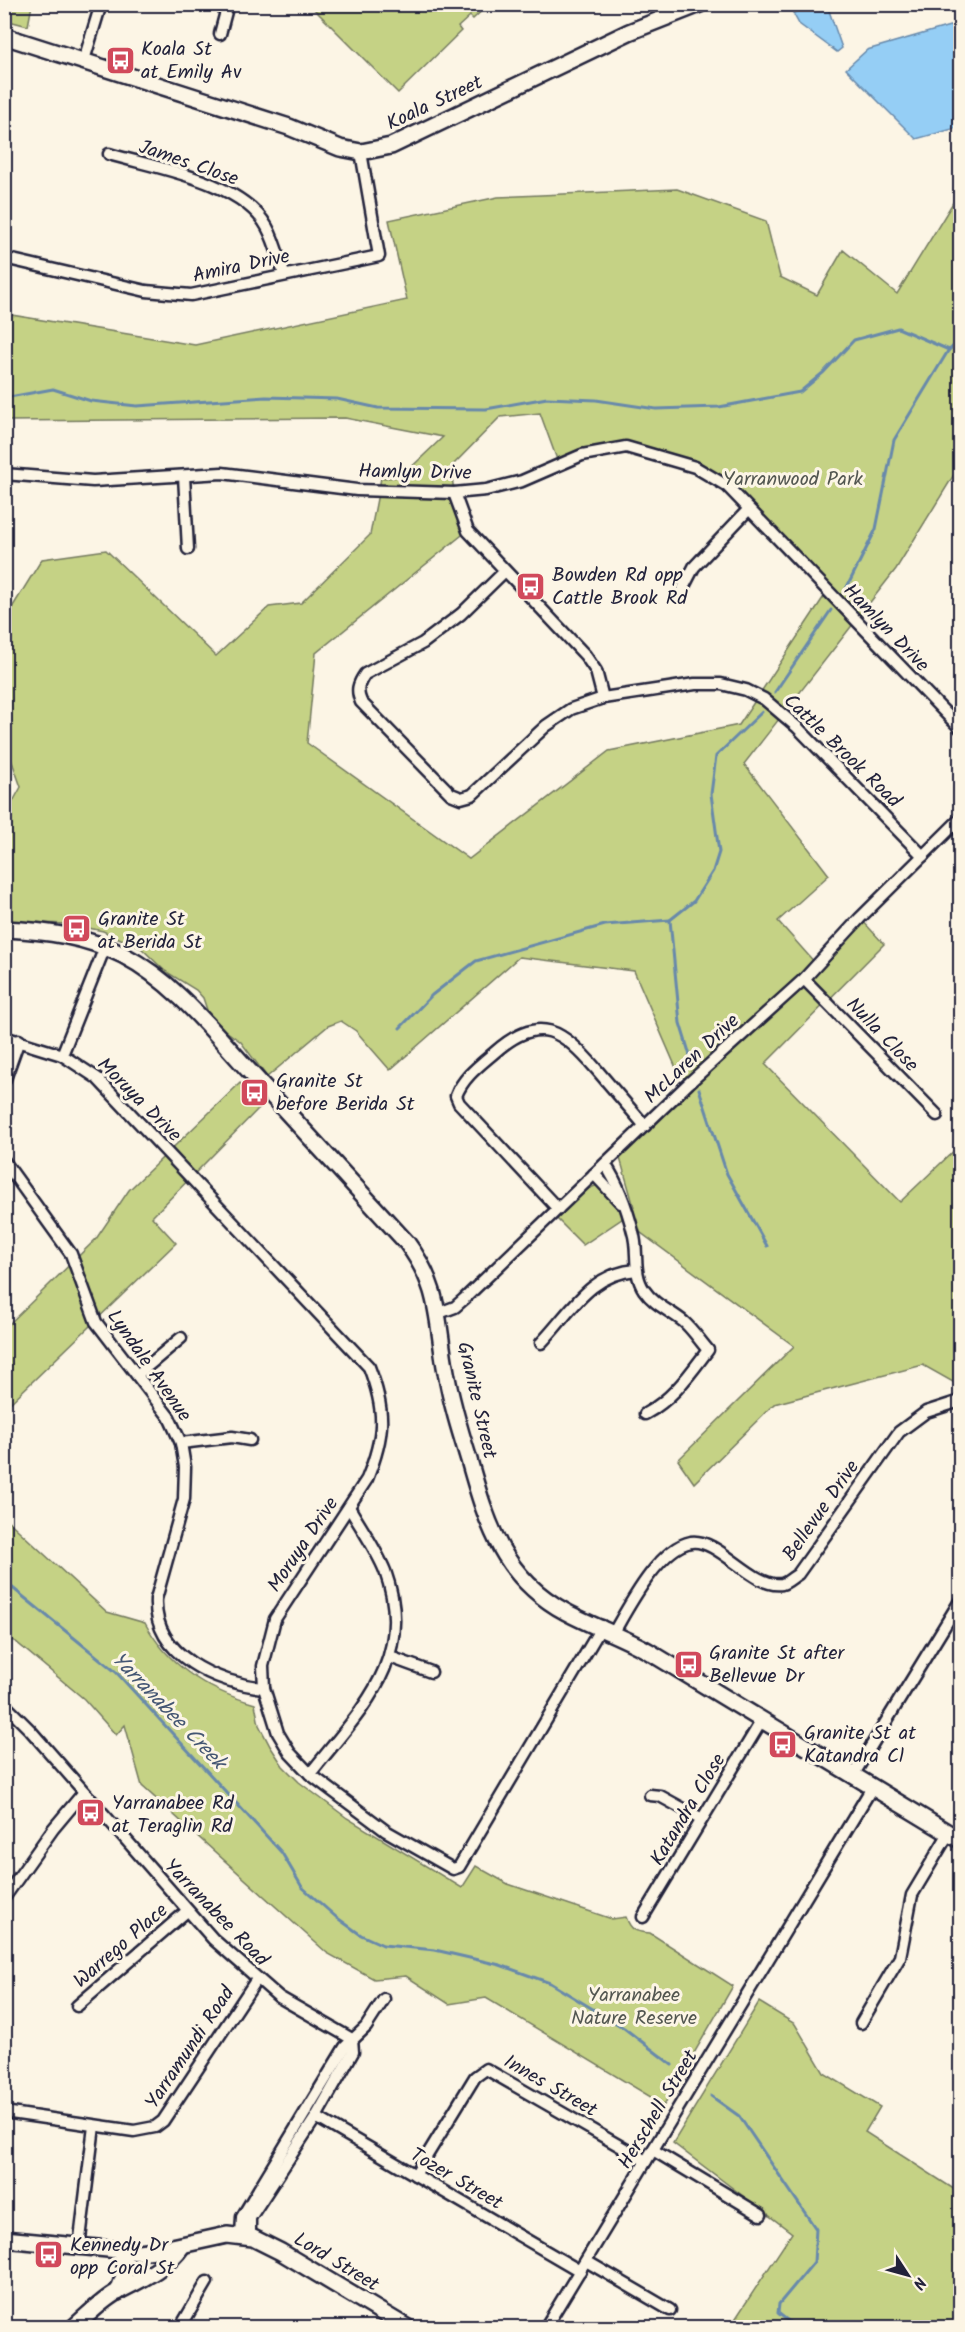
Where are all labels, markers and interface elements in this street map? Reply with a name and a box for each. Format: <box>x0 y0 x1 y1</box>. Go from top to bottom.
place label: Koala St at Emily Av <box>141 34 242 89</box>
bus stop icon: Koala St at Emily Av <box>104 44 136 76</box>
street label: Koala Street <box>381 67 489 140</box>
street label: James Close <box>134 132 243 196</box>
street label: Amira Drive <box>190 241 293 293</box>
street label: Hamlyn Drive <box>358 456 472 490</box>
park label: Yarranwood Park <box>723 464 864 496</box>
place label: Bowden Rd opp Cattle Brook Rd <box>552 560 688 615</box>
bus stop icon: Bowden Rd opp Cattle Brook Rd <box>515 570 547 602</box>
street label: Hamlyn Drive <box>835 576 936 680</box>
street label: Cattle Brook Road <box>775 687 909 817</box>
place label: Granite St at Berida St <box>98 904 202 959</box>
bus stop icon: Granite St at Berida St <box>61 913 93 945</box>
street label: Nulla Close <box>837 991 926 1080</box>
street label: McLaren Drive <box>637 1007 748 1112</box>
street label: Moruya Drive <box>89 1050 189 1150</box>
place label: Granite St before Berida St <box>276 1066 415 1121</box>
bus stop icon: Granite St before Berida St <box>239 1076 271 1108</box>
street label: Lyndale Avenue <box>98 1303 199 1429</box>
street label: Granite Street <box>447 1339 505 1462</box>
street label: Bellevue Drive <box>775 1454 868 1568</box>
street label: Moruya Drive <box>260 1491 348 1599</box>
place label: Granite St after Bellevue Dr <box>709 1638 845 1693</box>
water label: Yarranabee Creek <box>103 1644 235 1780</box>
bus stop icon: Granite St after Bellevue Dr <box>672 1648 704 1680</box>
place label: Granite St at Katandra Cl <box>804 1718 916 1773</box>
bus stop icon: Granite St at Katandra Cl <box>767 1728 799 1760</box>
street label: Katandra Close <box>642 1748 735 1872</box>
place label: Yarranabee Rd at Teraglin Rd <box>112 1788 235 1843</box>
bus stop icon: Yarranabee Rd at Teraglin Rd <box>75 1797 107 1829</box>
street label: Yarranabee Road <box>155 1852 276 1976</box>
street label: Warrego Place <box>67 1896 176 1997</box>
street label: Yarramundi Road <box>138 1979 244 2116</box>
park label: Yarranabee Nature Reserve <box>571 1980 697 2035</box>
street label: Herschell Street <box>610 2044 707 2176</box>
street label: Innes Street <box>497 2047 603 2127</box>
street label: Tozer Street <box>403 2140 509 2219</box>
street label: Lord Street <box>287 2224 385 2301</box>
place label: Kennedy Dr opp Coral St <box>70 2230 175 2285</box>
bus stop icon: Kennedy Dr opp Coral St <box>33 2239 65 2271</box>
north arrow <box>878 2245 938 2305</box>
text: N <box>906 2271 932 2294</box>

